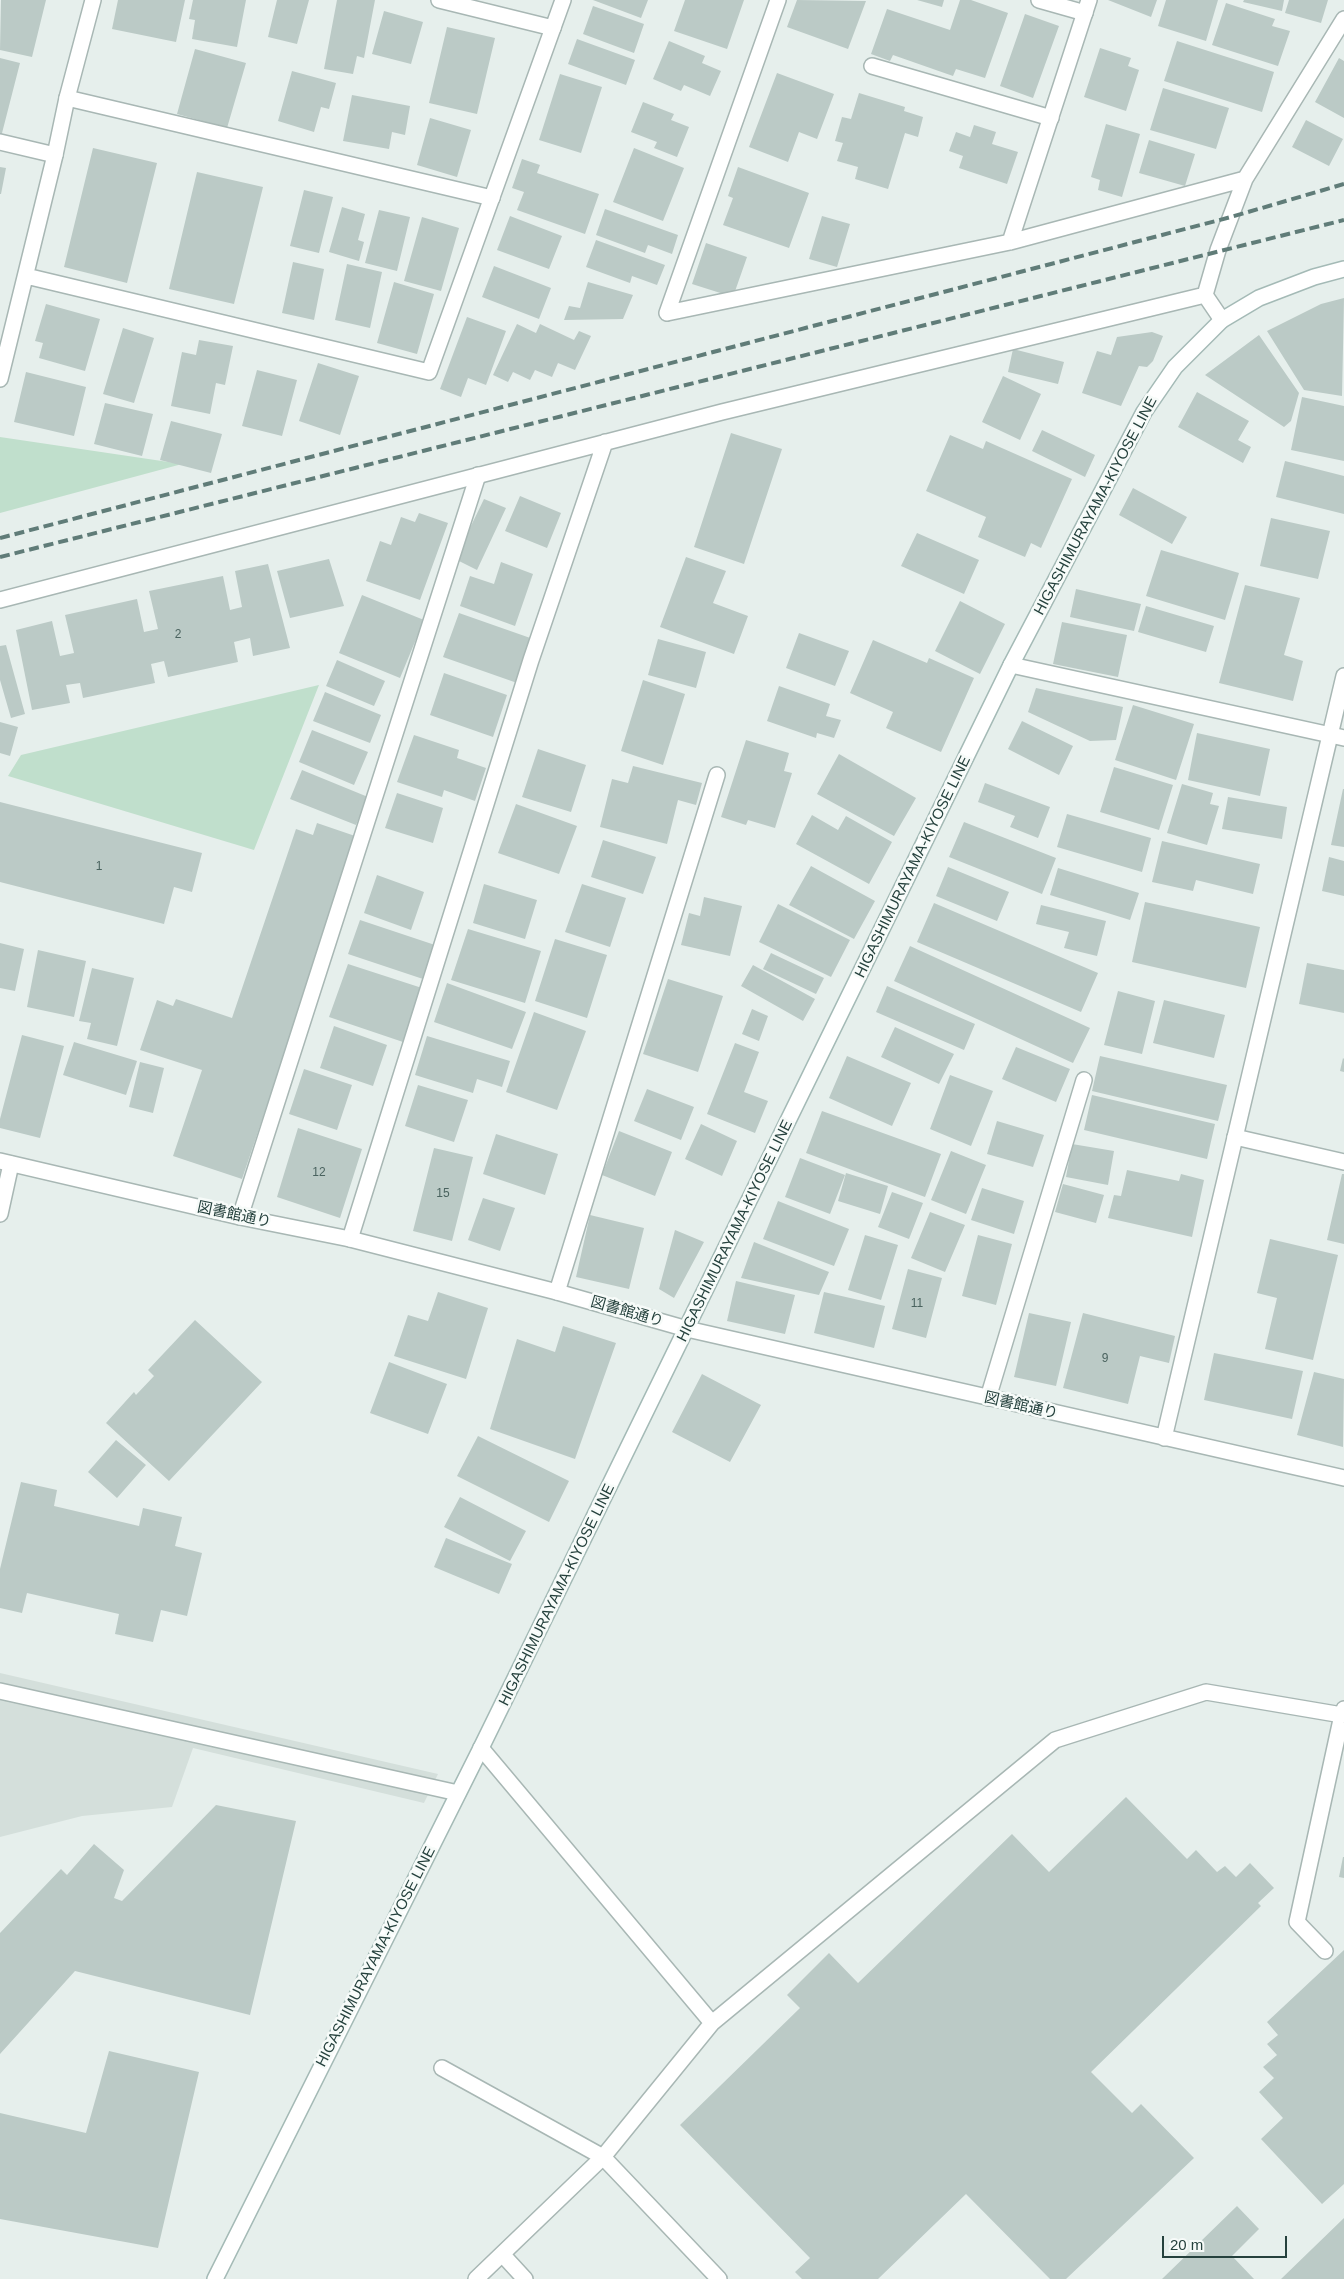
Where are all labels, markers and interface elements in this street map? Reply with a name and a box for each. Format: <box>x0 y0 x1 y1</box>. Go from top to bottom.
street label: HIGASHIMURAYAMA-KIYOSE LINE <box>1031 394 1161 618</box>
house number: 2 <box>175 628 181 642</box>
street label: HIGASHIMURAYAMA-KIYOSE LINE <box>851 753 975 981</box>
house number: 1 <box>96 860 102 874</box>
street label: HIGASHIMURAYAMA-KIYOSE LINE <box>673 1117 797 1345</box>
house number: 12 <box>312 1166 326 1180</box>
house number: 15 <box>436 1187 450 1201</box>
street label: 図書館通り <box>195 1198 273 1232</box>
street label: 図書館通り <box>588 1293 666 1331</box>
house number: 11 <box>911 1297 923 1311</box>
house number: 9 <box>1102 1352 1108 1366</box>
street label: 図書館通り <box>982 1389 1060 1423</box>
street label: HIGASHIMURAYAMA-KIYOSE LINE <box>495 1481 619 1709</box>
street label: HIGASHIMURAYAMA-KIYOSE LINE <box>312 1844 440 2070</box>
scale bar <box>1164 2226 1289 2258</box>
text: 20 m <box>1170 2236 1203 2253</box>

